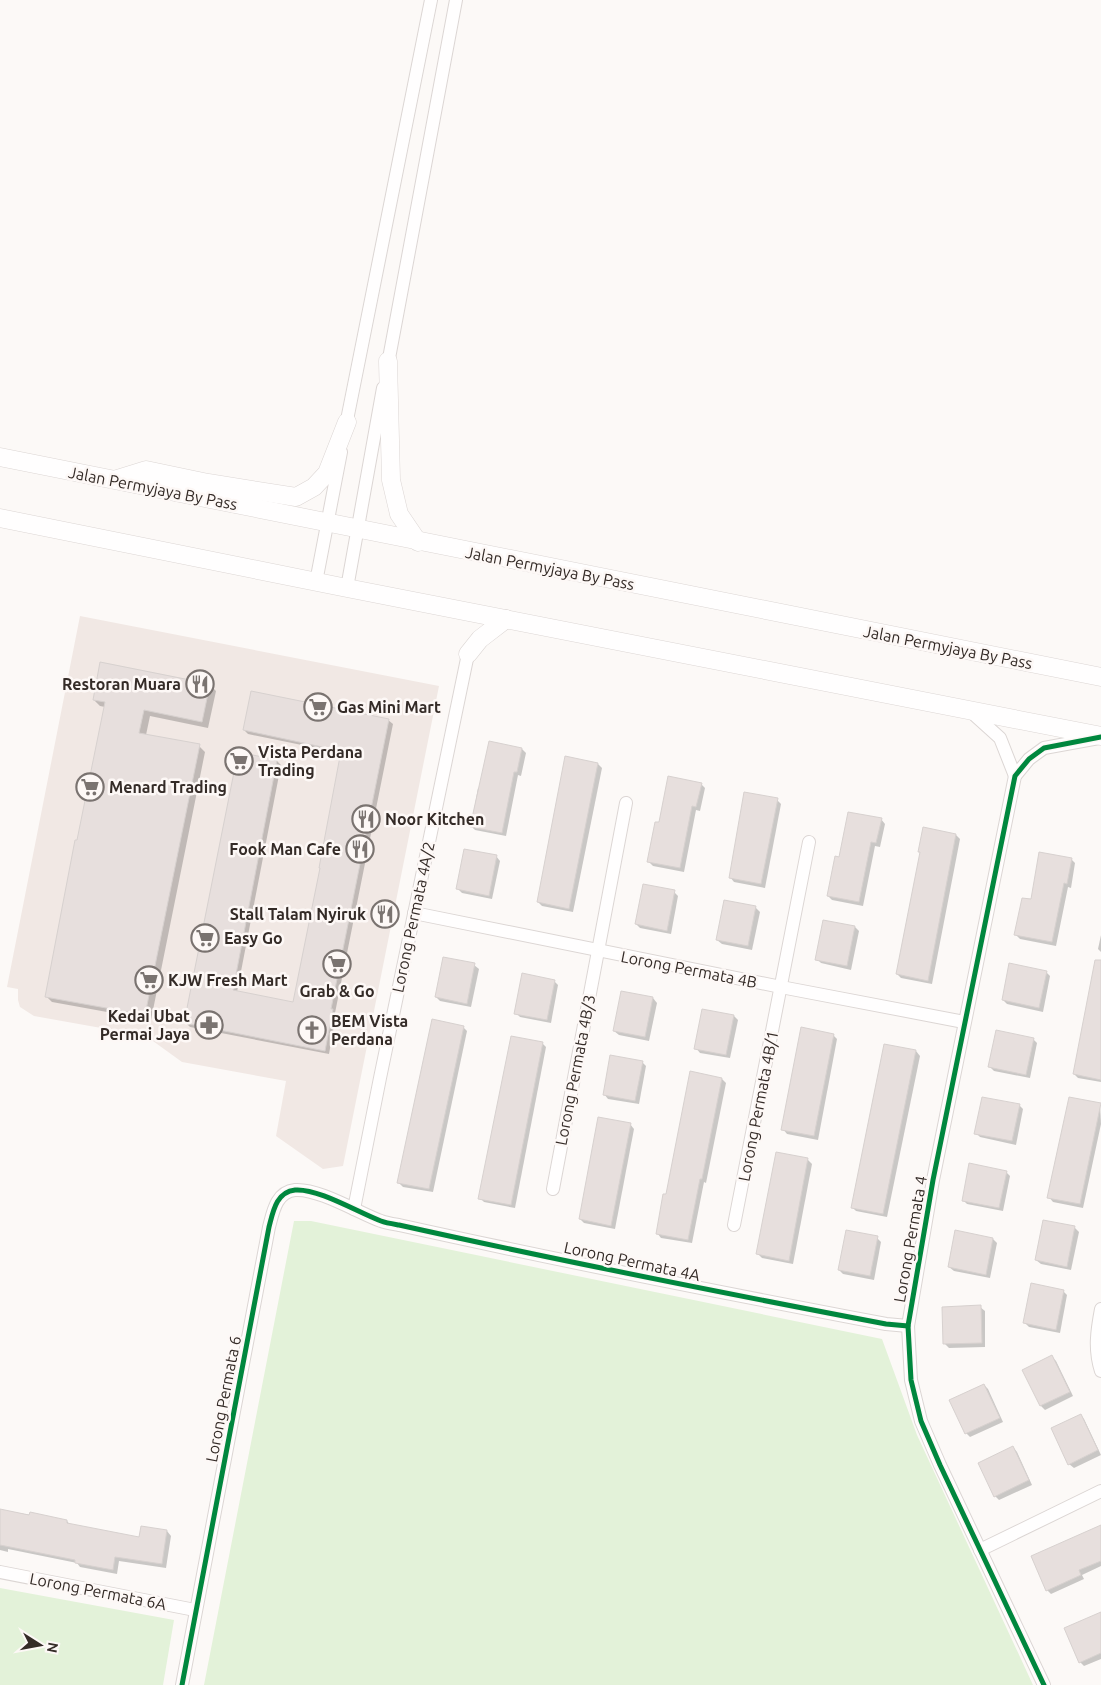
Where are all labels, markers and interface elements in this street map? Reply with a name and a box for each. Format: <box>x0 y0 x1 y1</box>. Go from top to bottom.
street label: Jalan Permyjaya By Pass <box>67 463 239 513</box>
street label: Jalan Permyjaya By Pass <box>464 543 636 593</box>
street label: Jalan Permyjaya By Pass <box>862 622 1034 672</box>
restaurant icon: Restoran Muara <box>185 669 215 699</box>
place label: Restoran Muara <box>62 675 181 693</box>
supermarket icon: Gas Mini Mart <box>303 692 333 722</box>
place label: Gas Mini Mart <box>337 698 441 716</box>
place label: Vista Perdana Trading <box>258 743 363 779</box>
supermarket icon: Vista Perdana Trading <box>224 746 254 776</box>
supermarket icon: Menard Trading <box>75 772 105 802</box>
place label: Menard Trading <box>109 778 227 796</box>
restaurant icon: Noor Kitchen <box>351 804 381 834</box>
place label: Noor Kitchen <box>385 810 484 828</box>
restaurant icon: Fook Man Cafe <box>345 834 375 864</box>
place label: Fook Man Cafe <box>229 840 341 858</box>
street label: Lorong Permata 4A/2 <box>388 840 438 994</box>
restaurant icon: Stall Talam Nyiruk <box>370 899 400 929</box>
place label: Stall Talam Nyiruk <box>230 905 366 923</box>
supermarket icon: Easy Go <box>190 923 220 953</box>
place label: Easy Go <box>224 929 283 947</box>
street label: Lorong Permata 4B <box>619 947 759 991</box>
supermarket icon: Grab & Go <box>322 949 352 979</box>
supermarket icon: KJW Fresh Mart <box>134 965 164 995</box>
place label: KJW Fresh Mart <box>168 971 288 989</box>
place label: Grab & Go <box>299 982 375 1000</box>
street label: Lorong Permata 4B/3 <box>552 993 598 1147</box>
place label: Kedai Ubat Permai Jaya <box>100 1007 190 1043</box>
pharmacy icon: Kedai Ubat Permai Jaya <box>194 1010 224 1040</box>
place label: BEM Vista Perdana <box>331 1012 408 1048</box>
church icon: BEM Vista Perdana <box>297 1015 327 1045</box>
street label: Lorong Permata 4B/1 <box>735 1029 781 1183</box>
street label: Lorong Permata 4 <box>890 1174 930 1304</box>
street label: Lorong Permata 4A <box>562 1238 702 1284</box>
street label: Lorong Permata 6 <box>202 1334 244 1464</box>
street label: Lorong Permata 6A <box>28 1569 168 1613</box>
north arrow <box>15 1620 65 1670</box>
text: N <box>44 1641 62 1654</box>

